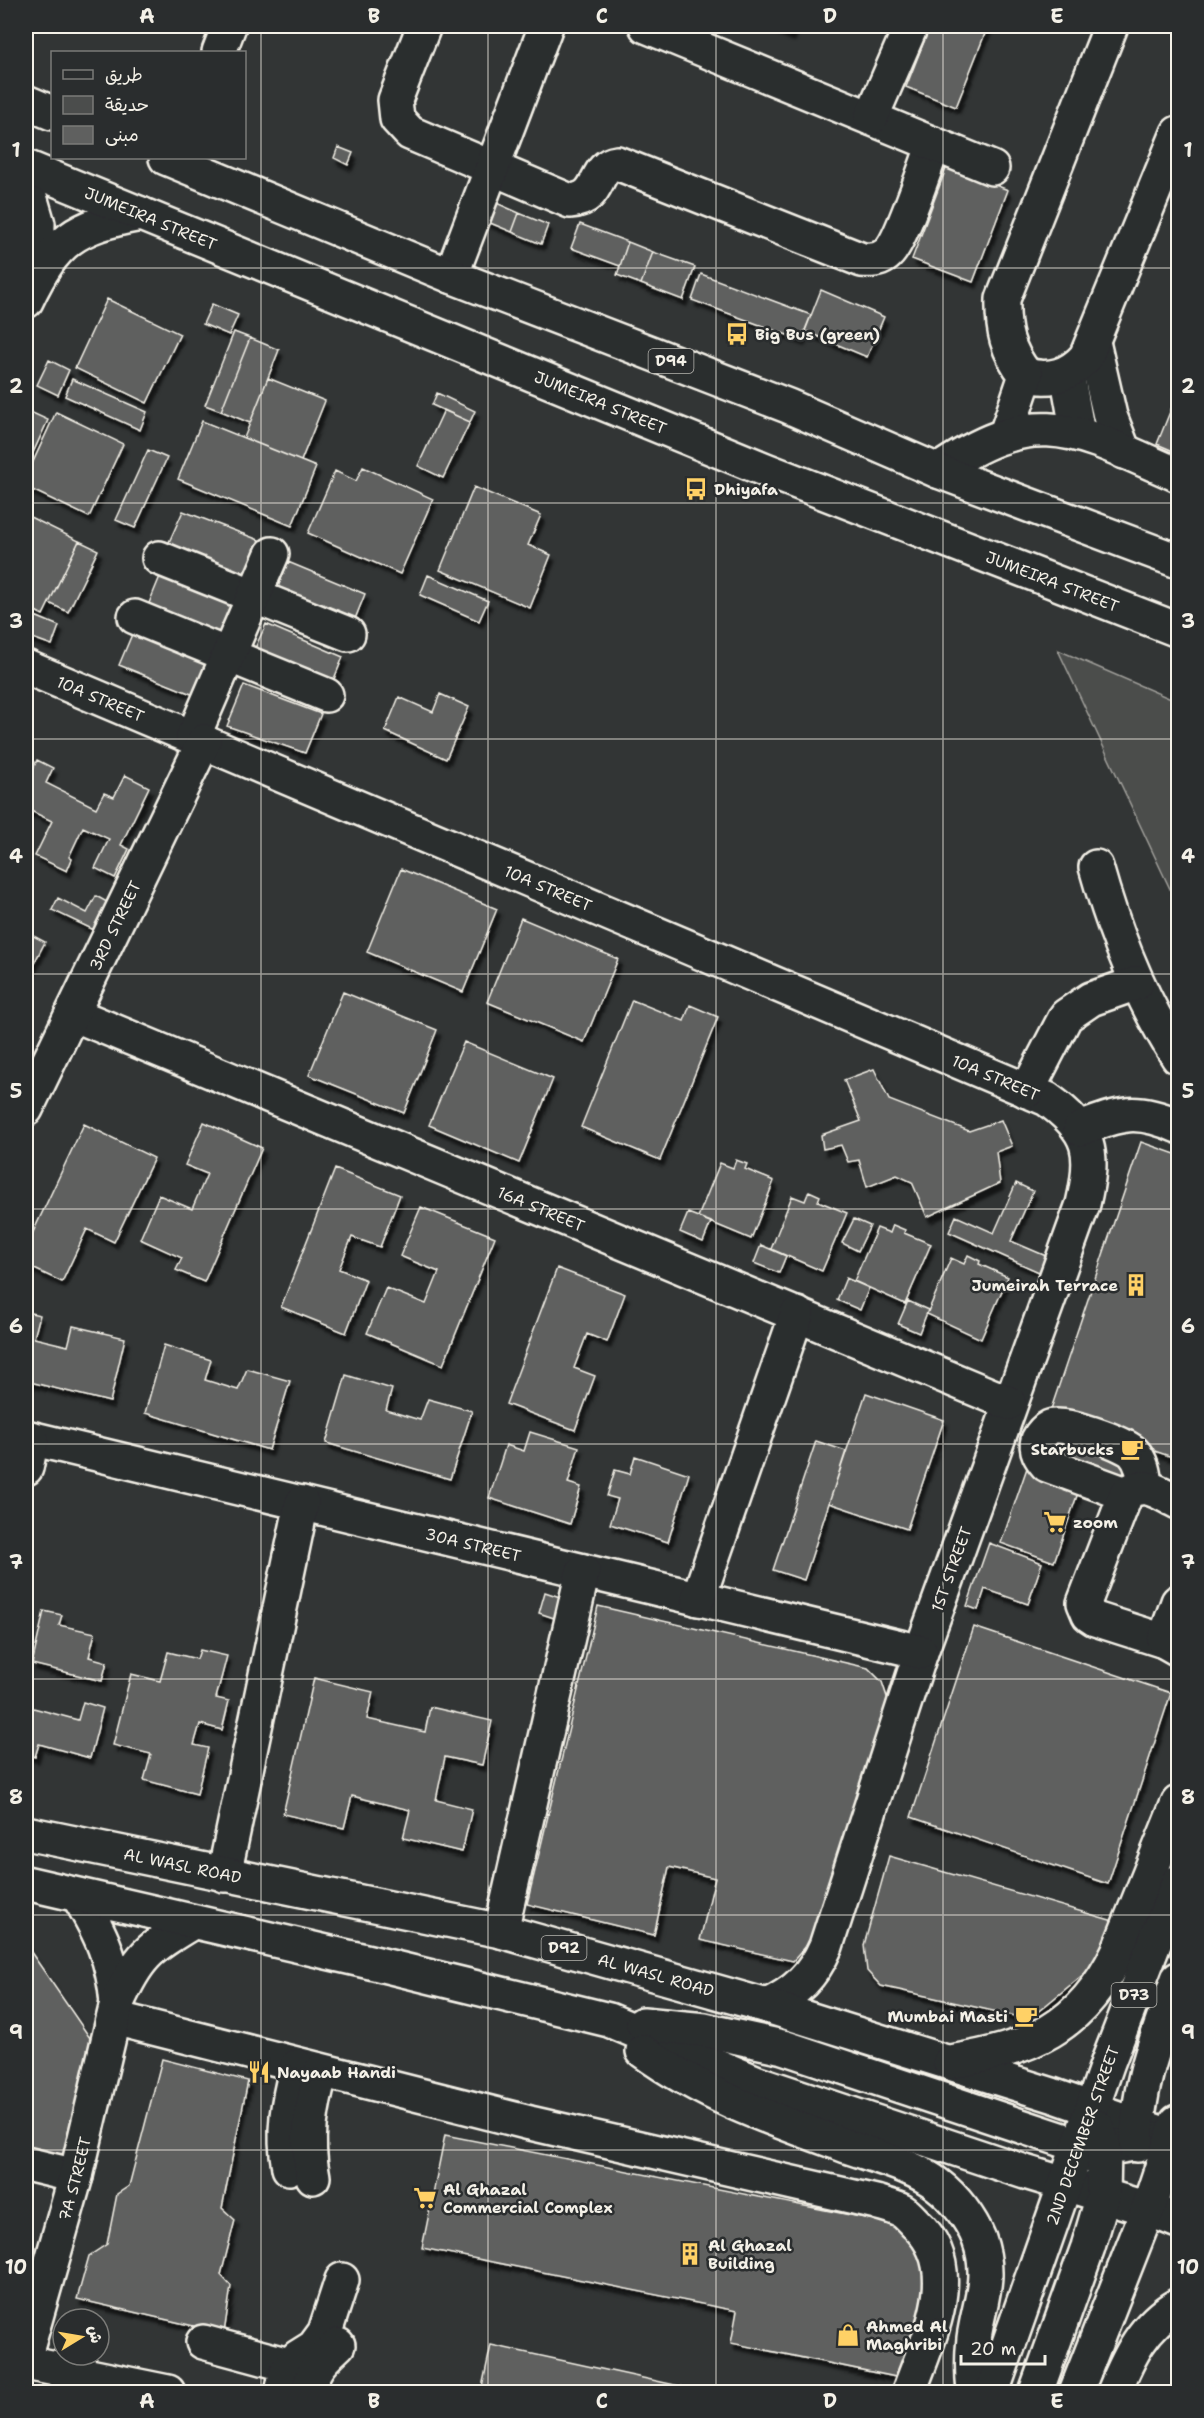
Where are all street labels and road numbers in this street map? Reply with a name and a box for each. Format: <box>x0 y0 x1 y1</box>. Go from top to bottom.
street label: JUMEIRA STREET <box>81 182 220 255</box>
road number: D94 <box>648 349 694 373</box>
street label: JUMEIRA STREET <box>531 366 670 439</box>
street label: JUMEIRA STREET <box>983 546 1122 617</box>
street label: 10A STREET <box>53 671 148 727</box>
street label: 10A STREET <box>501 861 595 916</box>
street label: 3RD STREET <box>85 877 146 974</box>
street label: 10A STREET <box>949 1050 1043 1106</box>
street label: 16A STREET <box>494 1182 588 1237</box>
street label: 30A STREET <box>423 1523 523 1567</box>
street label: 1ST STREET <box>926 1524 977 1615</box>
street label: AL WASL ROAD <box>122 1843 243 1888</box>
road number: D92 <box>542 1936 586 1960</box>
street label: AL WASL ROAD <box>595 1949 716 2002</box>
road number: D73 <box>1112 1983 1156 2007</box>
street label: 2ND DECEMBER STREET <box>1041 2043 1124 2228</box>
street label: 7A STREET <box>54 2134 96 2223</box>

